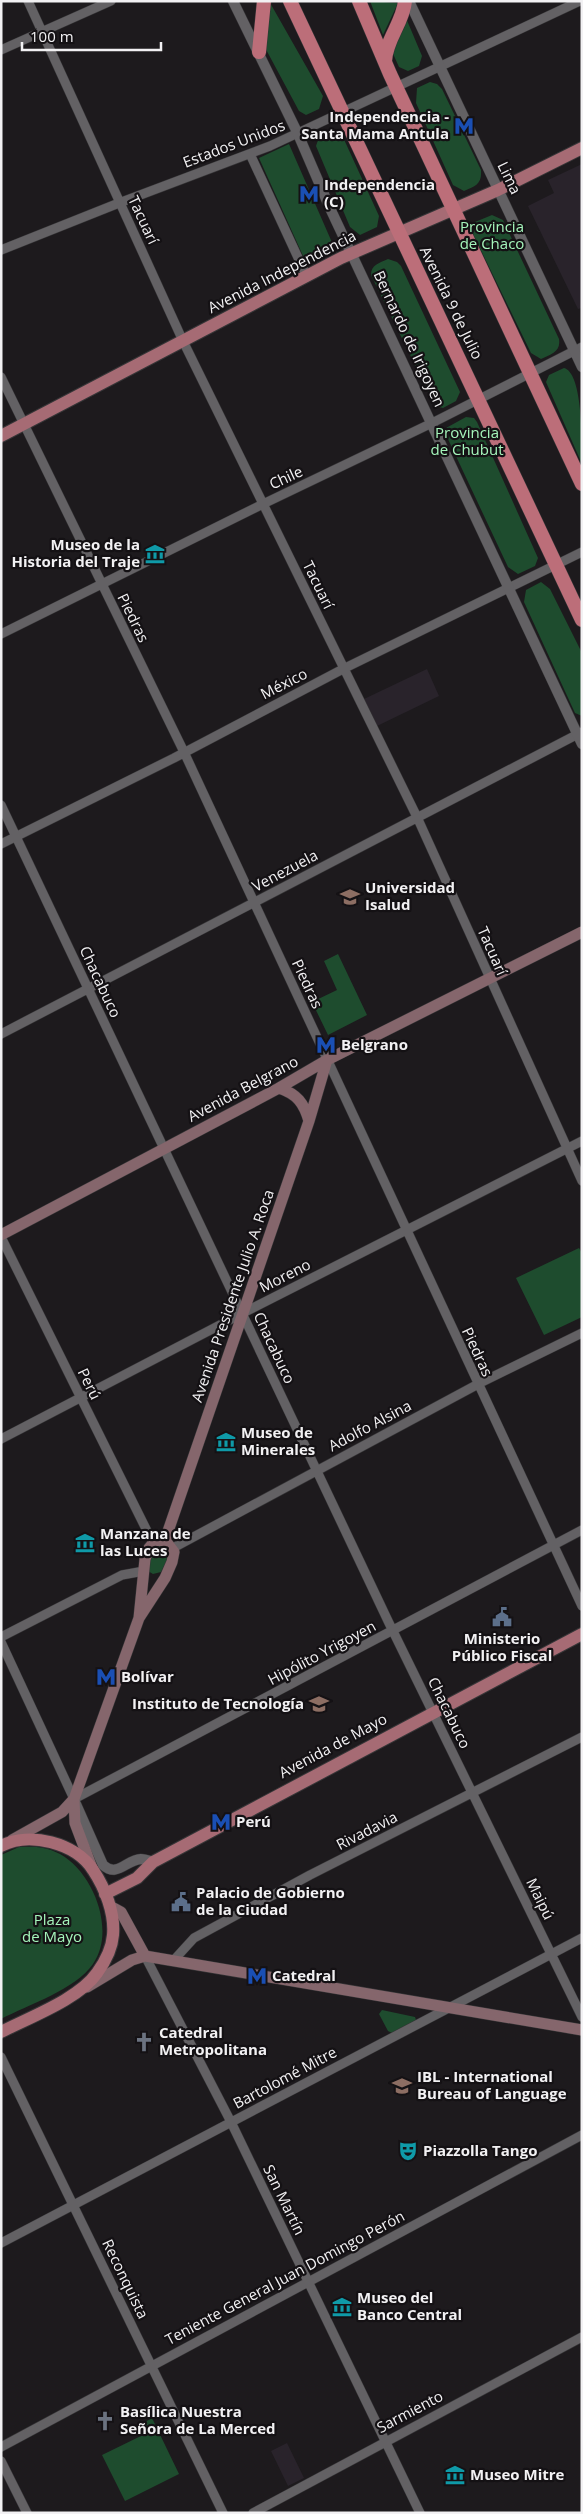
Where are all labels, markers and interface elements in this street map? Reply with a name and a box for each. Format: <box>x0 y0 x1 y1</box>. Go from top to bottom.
scale bar <box>22 20 161 52</box>
text: 100 m <box>30 26 74 46</box>
place label: Independencia - Santa Mama Antula <box>301 106 449 143</box>
street label: Estados Unidos <box>180 114 287 172</box>
metro station icon: Independencia - Santa Mama Antula <box>453 115 475 137</box>
street label: Lima <box>493 158 526 197</box>
place label: Independencia (C) <box>324 174 435 211</box>
metro station icon: Independencia (C) <box>298 183 320 205</box>
street label: Tacuarí <box>124 192 164 248</box>
park label: Provincia de Chaco <box>460 216 524 253</box>
street label: Avenida Independencia <box>204 225 359 317</box>
street label: Avenida 9 de Julio <box>416 243 488 362</box>
street label: Bernardo de Irigoyen <box>370 267 450 410</box>
park label: Provincia de Chubut <box>430 422 504 459</box>
street label: Chile <box>266 461 306 493</box>
place label: Museo de la Historia del Traje <box>12 534 140 571</box>
museum icon: Museo de la Historia del Traje <box>144 543 166 565</box>
street label: Tacuarí <box>299 557 340 613</box>
street label: Piedras <box>114 590 154 645</box>
street label: México <box>257 663 310 703</box>
street label: Venezuela <box>248 844 321 896</box>
place label: Universidad Isalud <box>365 877 455 914</box>
school or university icon: Universidad Isalud <box>339 886 361 908</box>
street label: Tacuarí <box>473 923 513 979</box>
street label: Chacabuco <box>76 942 126 1021</box>
street label: Piedras <box>288 956 328 1011</box>
metro station icon: Belgrano <box>315 1034 337 1056</box>
place label: Belgrano <box>341 1034 408 1054</box>
street label: Avenida Belgrano <box>184 1051 301 1126</box>
street label: Avenida Presidente Julio A. Roca <box>186 1187 278 1405</box>
street label: Moreno <box>255 1254 314 1297</box>
street label: Chacabuco <box>250 1308 300 1387</box>
street label: Piedras <box>458 1324 498 1379</box>
street label: Perú <box>74 1364 106 1403</box>
street label: Adolfo Alsina <box>325 1395 414 1455</box>
place label: Museo de Minerales <box>241 1422 315 1459</box>
museum icon: Museo de Minerales <box>215 1431 237 1453</box>
place label: Manzana de las Luces <box>100 1523 191 1560</box>
museum icon: Manzana de las Luces <box>74 1532 96 1554</box>
public building icon: Ministerio Público Fiscal <box>491 1606 513 1628</box>
street label: Hipólito Yrigoyen <box>264 1615 379 1689</box>
place label: Ministerio Público Fiscal <box>452 1628 552 1665</box>
metro station icon: Bolívar <box>95 1666 117 1688</box>
place label: Bolívar <box>121 1666 174 1686</box>
street label: Chacabuco <box>424 1674 476 1752</box>
place label: Instituto de Tecnología <box>132 1693 304 1713</box>
school or university icon: Instituto de Tecnología <box>308 1693 330 1715</box>
street label: Avenida de Mayo <box>275 1708 390 1782</box>
street label: Rivadavia <box>333 1806 400 1854</box>
metro station icon: Perú <box>210 1811 232 1833</box>
place label: Perú <box>236 1811 271 1831</box>
street label: Maipú <box>522 1874 560 1923</box>
place label: Palacio de Gobierno de la Ciudad <box>196 1882 345 1919</box>
public building icon: Palacio de Gobierno de la Ciudad <box>170 1891 192 1913</box>
park label: Plaza de Mayo <box>22 1909 82 1946</box>
metro station icon: Catedral <box>246 1965 268 1987</box>
place label: Catedral <box>272 1965 336 1985</box>
place label: Catedral Metropolitana <box>159 2022 267 2059</box>
church icon: Catedral Metropolitana <box>133 2031 155 2053</box>
street label: Bartolomé Mitre <box>229 2041 340 2113</box>
place label: IBL - International Bureau of Language <box>417 2066 567 2103</box>
school or university icon: IBL - International Bureau of Language <box>391 2075 413 2097</box>
theatre icon: Piazzolla Tango <box>397 2140 419 2162</box>
place label: Piazzolla Tango <box>423 2140 537 2160</box>
street label: San Martín <box>259 2161 311 2238</box>
street label: Teniente General Juan Domingo Perón <box>161 2205 408 2349</box>
street label: Reconquista <box>98 2235 154 2322</box>
place label: Museo del Banco Central <box>357 2287 462 2324</box>
museum icon: Museo del Banco Central <box>331 2296 353 2318</box>
street label: Sarmiento <box>373 2385 446 2437</box>
place label: Basílica Nuestra Señora de La Merced <box>120 2401 276 2438</box>
church icon: Basílica Nuestra Señora de La Merced <box>94 2410 116 2432</box>
museum icon: Museo Mitre <box>444 2464 466 2486</box>
place label: Museo Mitre <box>470 2464 565 2484</box>

